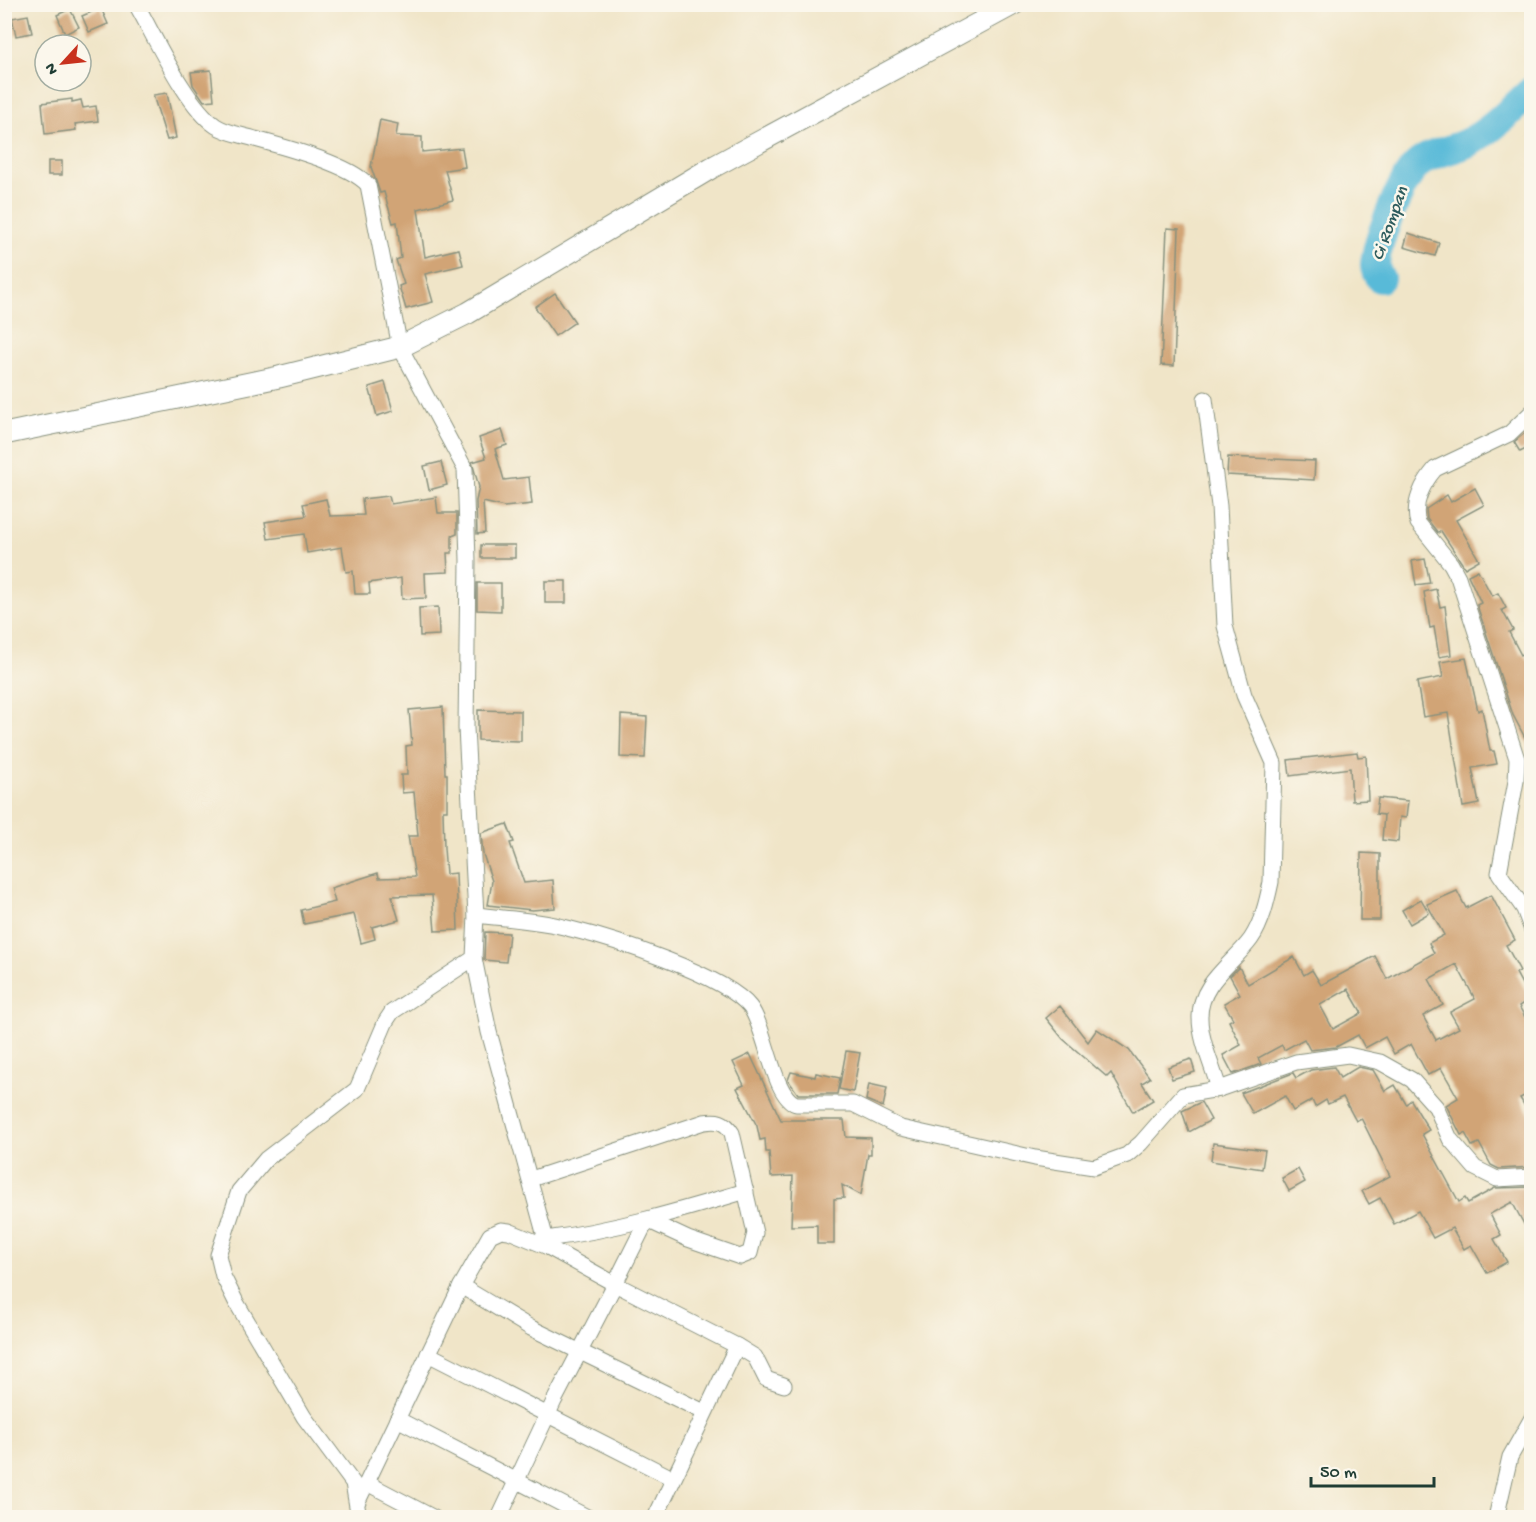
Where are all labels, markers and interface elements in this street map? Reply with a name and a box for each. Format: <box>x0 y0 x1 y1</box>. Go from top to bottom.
north arrow <box>33 33 93 93</box>
text: N <box>42 59 64 77</box>
water label: Ci Rompan <box>1368 184 1414 264</box>
scale bar <box>1311 1450 1434 1488</box>
text: 50 m <box>1320 1463 1357 1484</box>

